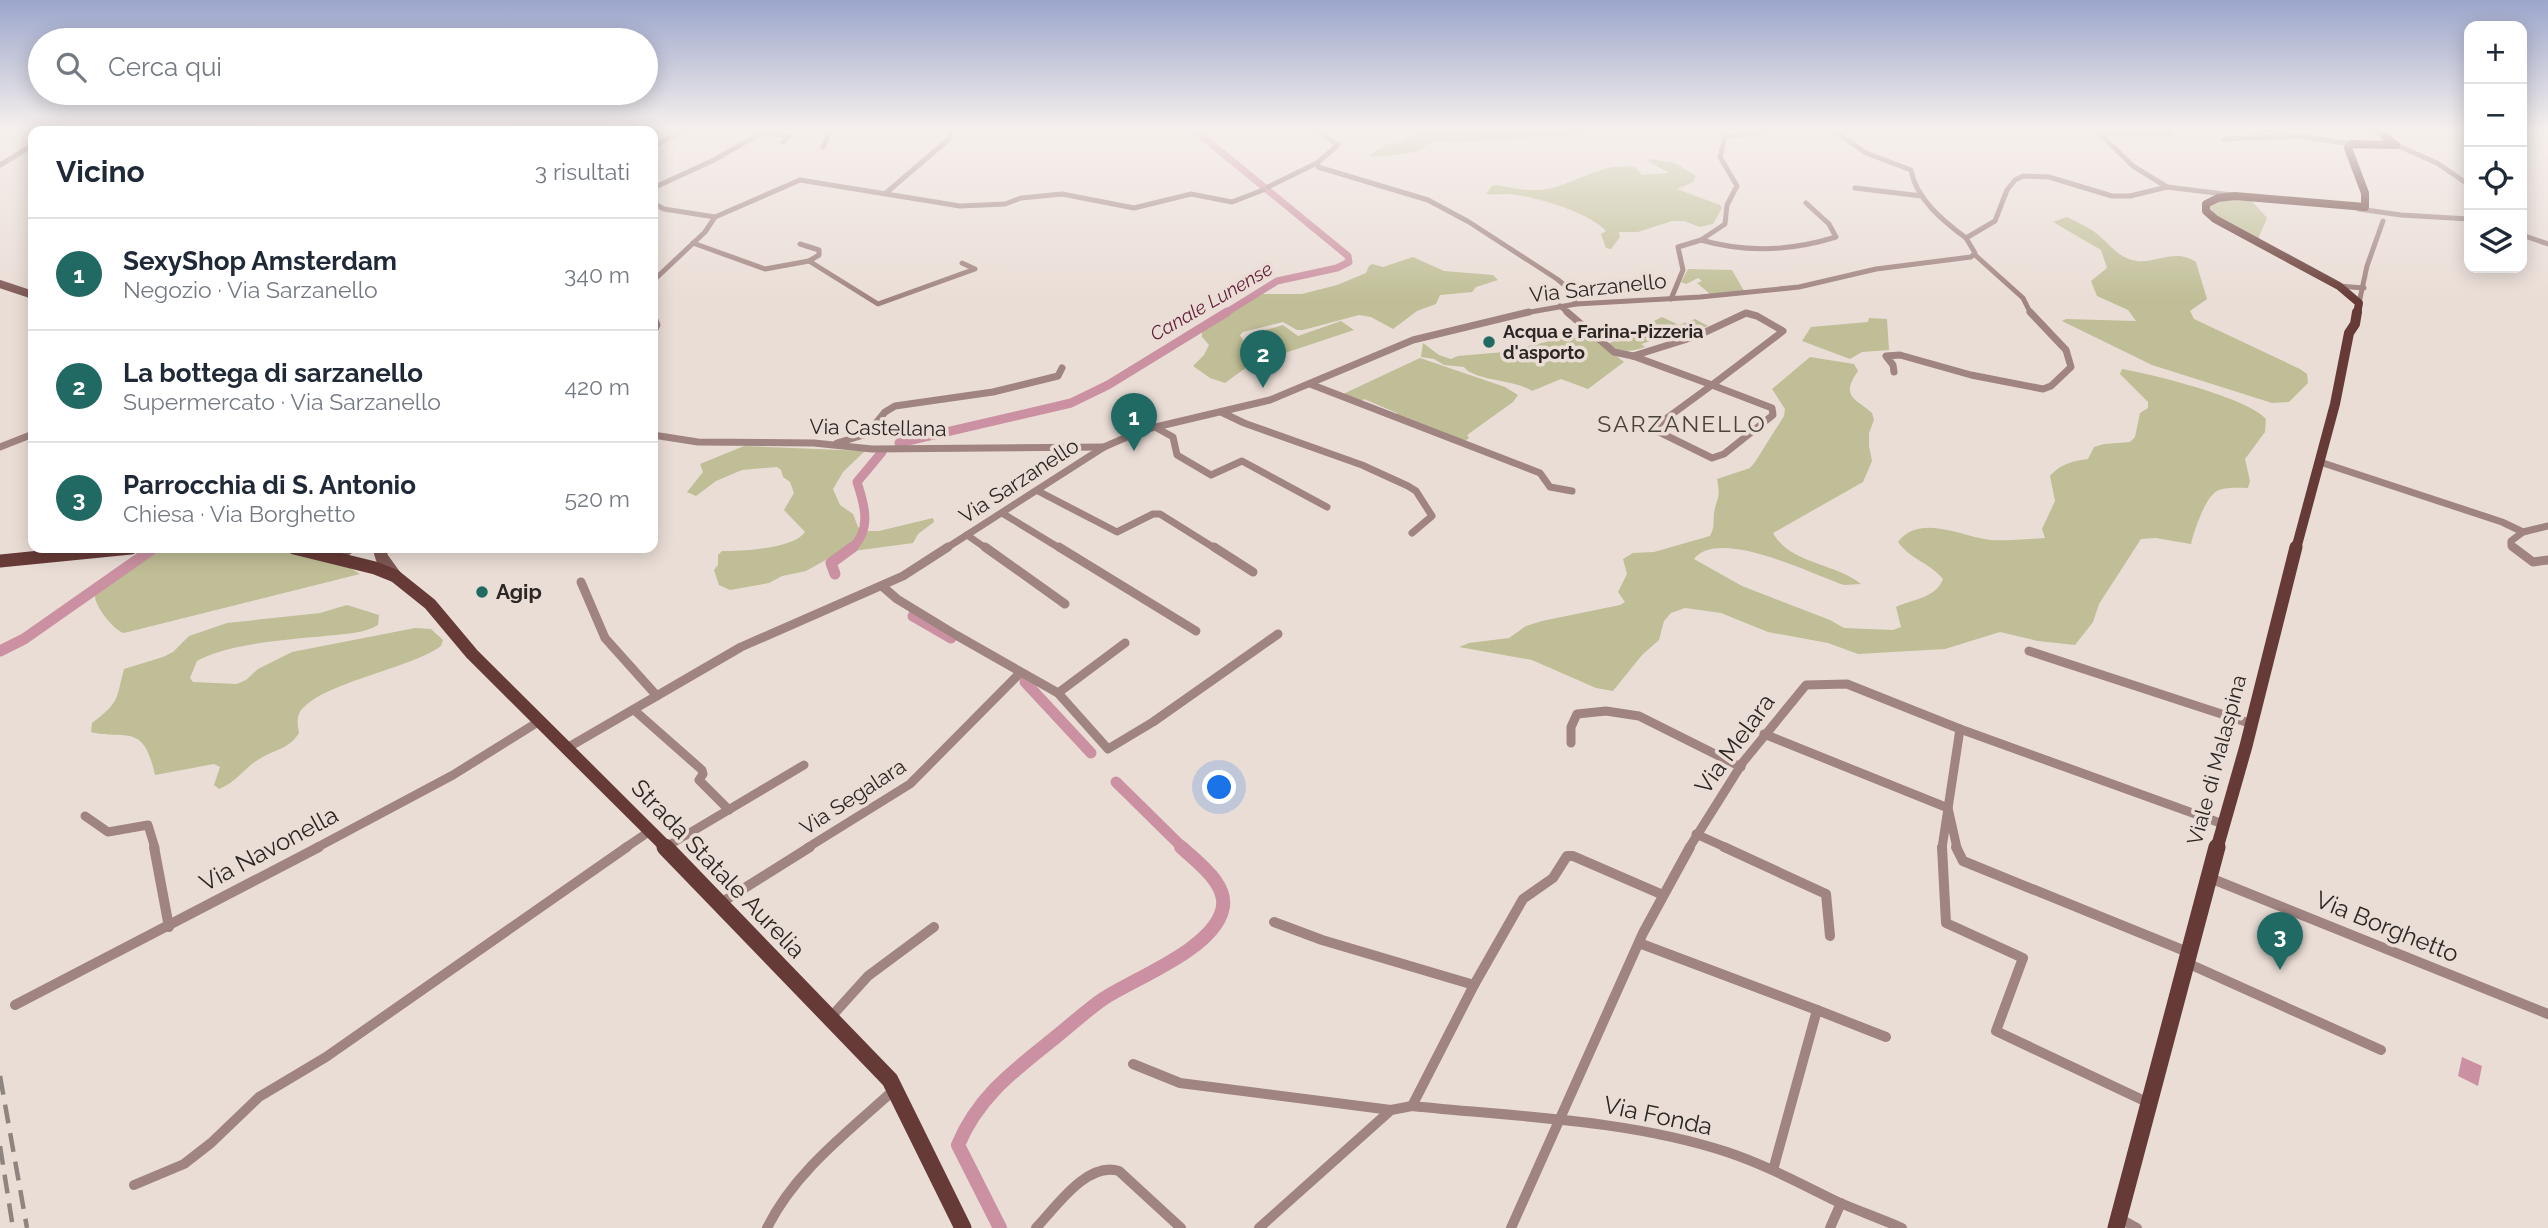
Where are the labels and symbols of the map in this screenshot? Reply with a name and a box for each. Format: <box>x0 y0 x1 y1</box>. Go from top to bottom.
water label: Canale Lunense <box>1146 257 1276 345</box>
street label: Via Sarzanello <box>1528 268 1668 307</box>
place label: Acqua e Farina-Pizzeria d'asporto <box>1503 321 1703 363</box>
pin: 2 <box>1240 330 1286 388</box>
marker: Acqua e Farina-Pizzeria d'asporto <box>1481 334 1497 350</box>
pin: 1 <box>1111 393 1157 451</box>
district label: SARZANELLO <box>1597 410 1767 437</box>
street label: Via Castellana <box>809 414 947 441</box>
street label: Via Sarzanello <box>954 433 1083 528</box>
place label: Agip <box>496 579 542 604</box>
marker: Agip <box>474 584 490 600</box>
street label: Viale di Malaspina <box>2182 672 2251 848</box>
street label: Via Melara <box>1689 688 1781 799</box>
street label: Via Segalara <box>795 753 910 840</box>
your location <box>1202 770 1236 804</box>
street label: Strada Statale Aurelia <box>625 773 811 964</box>
street label: Via Navonella <box>195 800 343 897</box>
street label: Via Borghetto <box>2311 885 2463 968</box>
pin: 3 <box>2257 912 2303 970</box>
street label: Via Fonda <box>1601 1090 1715 1141</box>

